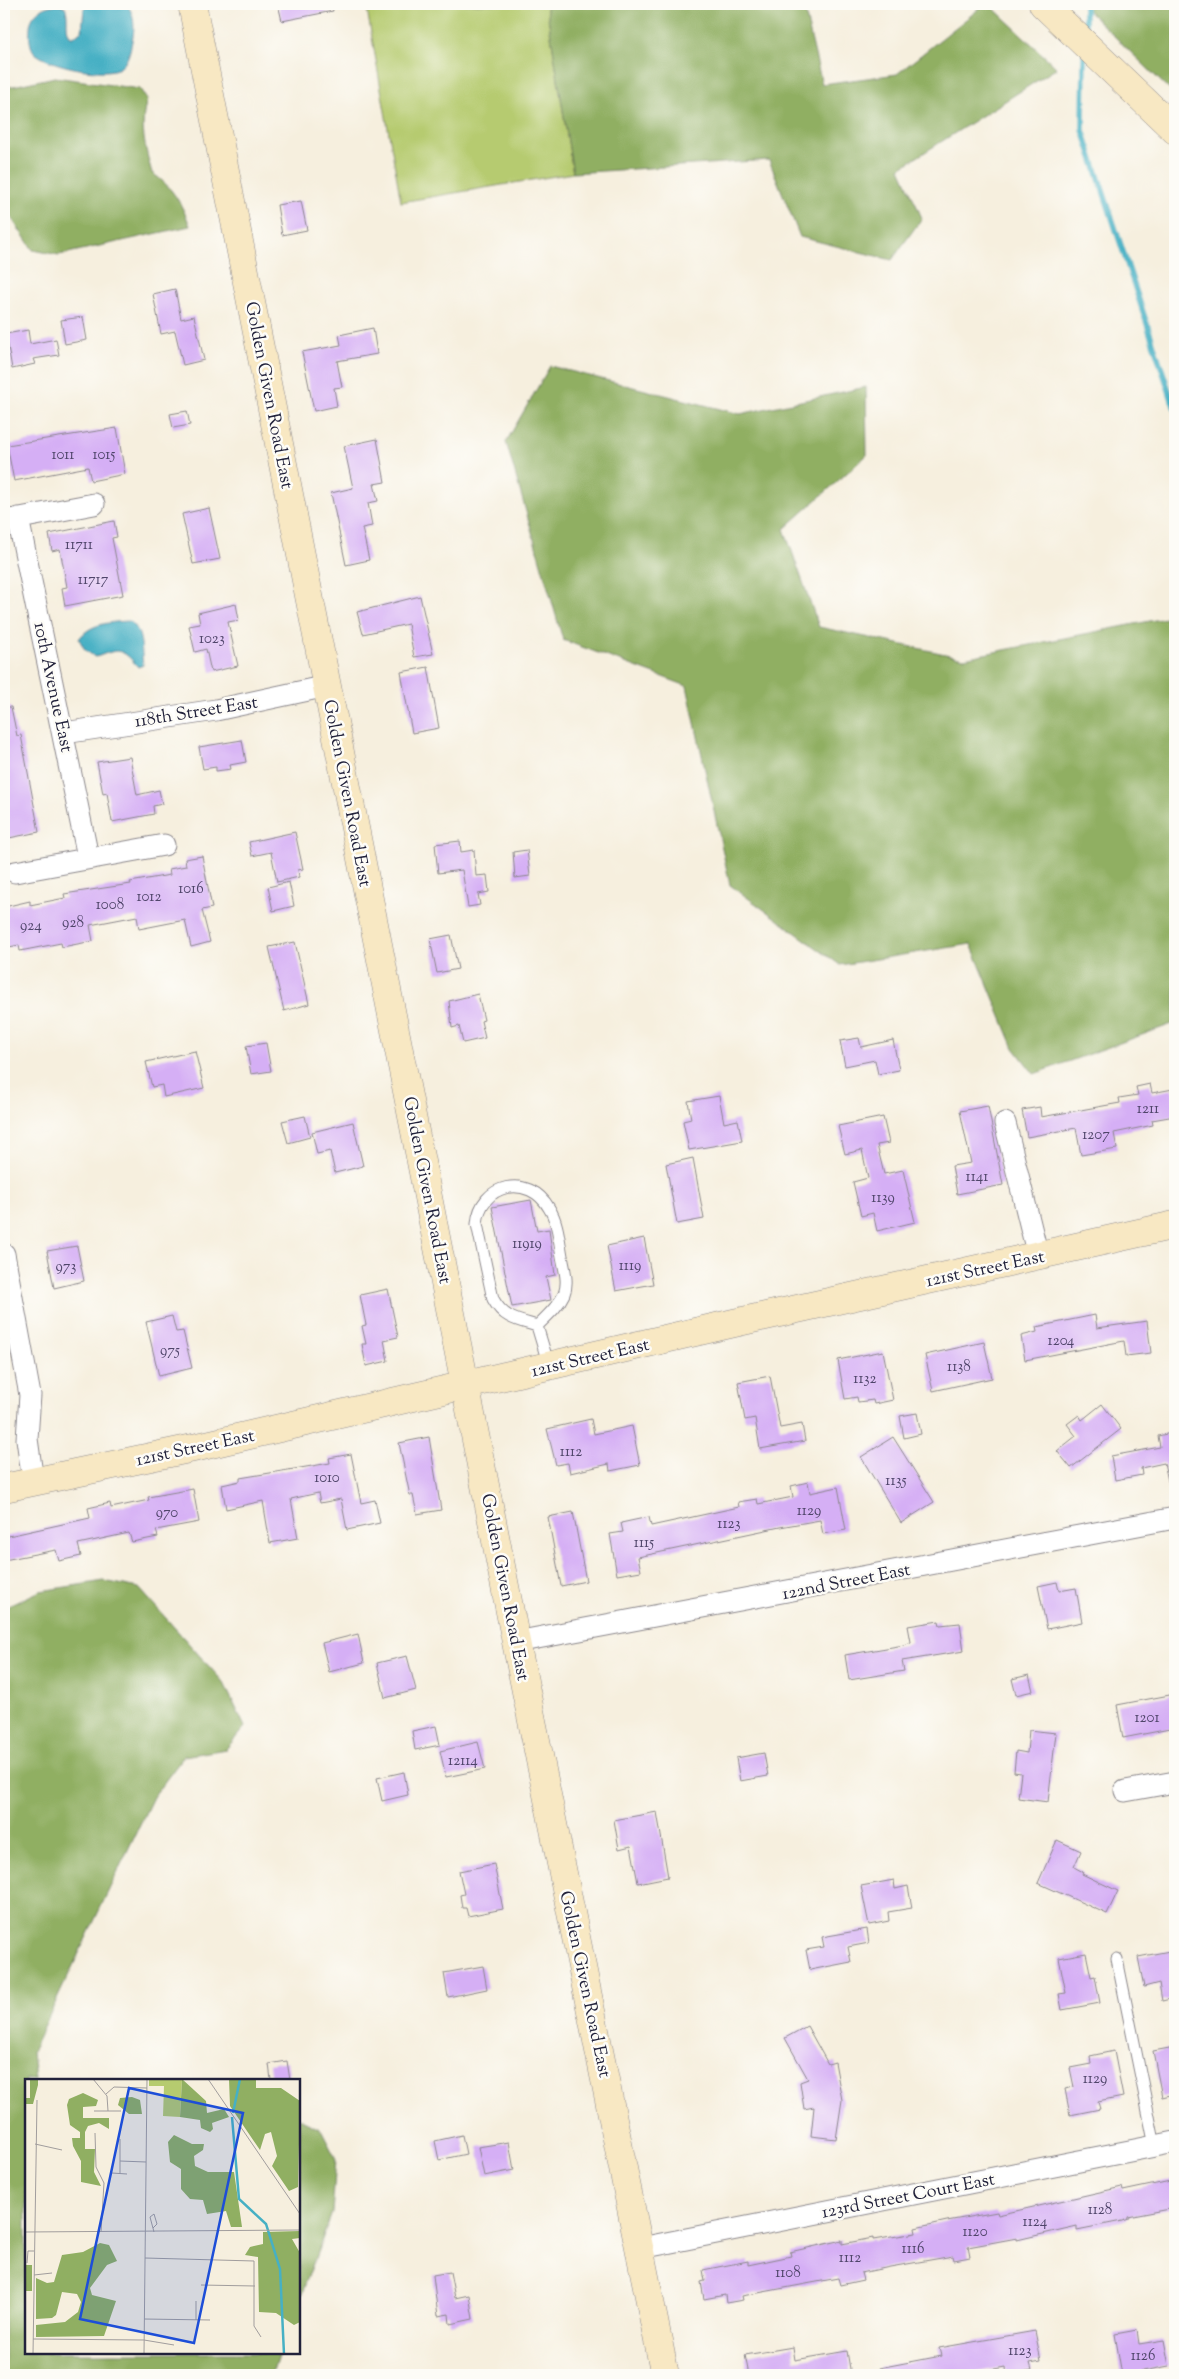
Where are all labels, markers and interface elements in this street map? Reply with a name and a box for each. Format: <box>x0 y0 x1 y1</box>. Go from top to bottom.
street label: Golden Given Road East <box>237 299 299 491</box>
house number: 1011 <box>52 445 74 466</box>
house number: 1015 <box>93 445 115 466</box>
house number: 11711 <box>65 535 93 556</box>
house number: 11717 <box>78 570 109 591</box>
street label: 10th Avenue East <box>26 620 79 755</box>
house number: 1023 <box>199 629 225 650</box>
street label: 118th Street East <box>133 690 260 736</box>
street label: Golden Given Road East <box>315 697 377 889</box>
house number: 1016 <box>178 879 204 900</box>
house number: 1012 <box>137 887 161 908</box>
house number: 1008 <box>96 895 124 916</box>
house number: 928 <box>62 913 84 934</box>
house number: 924 <box>20 916 42 937</box>
street label: Golden Given Road East <box>395 1094 457 1286</box>
house number: 1211 <box>1137 1099 1159 1120</box>
house number: 1207 <box>1082 1125 1110 1146</box>
house number: 1141 <box>966 1167 988 1188</box>
house number: 1139 <box>871 1188 895 1209</box>
house number: 11919 <box>512 1234 542 1255</box>
street label: 121st Street East <box>924 1245 1047 1295</box>
house number: 1119 <box>619 1256 641 1277</box>
house number: 973 <box>56 1257 76 1278</box>
house number: 1204 <box>1048 1331 1075 1352</box>
street label: 121st Street East <box>529 1333 652 1385</box>
house number: 975 <box>160 1341 180 1362</box>
house number: 1138 <box>947 1357 971 1378</box>
house number: 1132 <box>853 1369 877 1390</box>
street label: 121st Street East <box>134 1424 257 1474</box>
house number: 1112 <box>560 1442 582 1463</box>
house number: 1010 <box>314 1468 340 1489</box>
house number: 1135 <box>885 1471 907 1492</box>
street label: Golden Given Road East <box>473 1491 535 1683</box>
house number: 1129 <box>797 1501 821 1522</box>
house number: 970 <box>156 1503 178 1524</box>
house number: 1123 <box>717 1514 741 1535</box>
house number: 1115 <box>634 1533 654 1554</box>
street label: 122nd Street East <box>780 1558 913 1608</box>
house number: 1201 <box>1134 1708 1160 1729</box>
house number: 12114 <box>448 1751 478 1772</box>
street label: Golden Given Road East <box>552 1889 617 2080</box>
house number: 1129 <box>1083 2069 1107 2090</box>
inset map <box>25 2079 300 2354</box>
street label: 123rd Street Court East <box>819 2167 997 2227</box>
house number: 1128 <box>1088 2200 1112 2221</box>
house number: 1124 <box>1023 2212 1048 2233</box>
house number: 1120 <box>962 2222 988 2243</box>
house number: 1116 <box>902 2239 924 2260</box>
house number: 1112 <box>839 2248 861 2269</box>
house number: 1108 <box>775 2263 801 2284</box>
house number: 1123 <box>1008 2341 1032 2362</box>
house number: 1126 <box>1131 2346 1155 2367</box>

